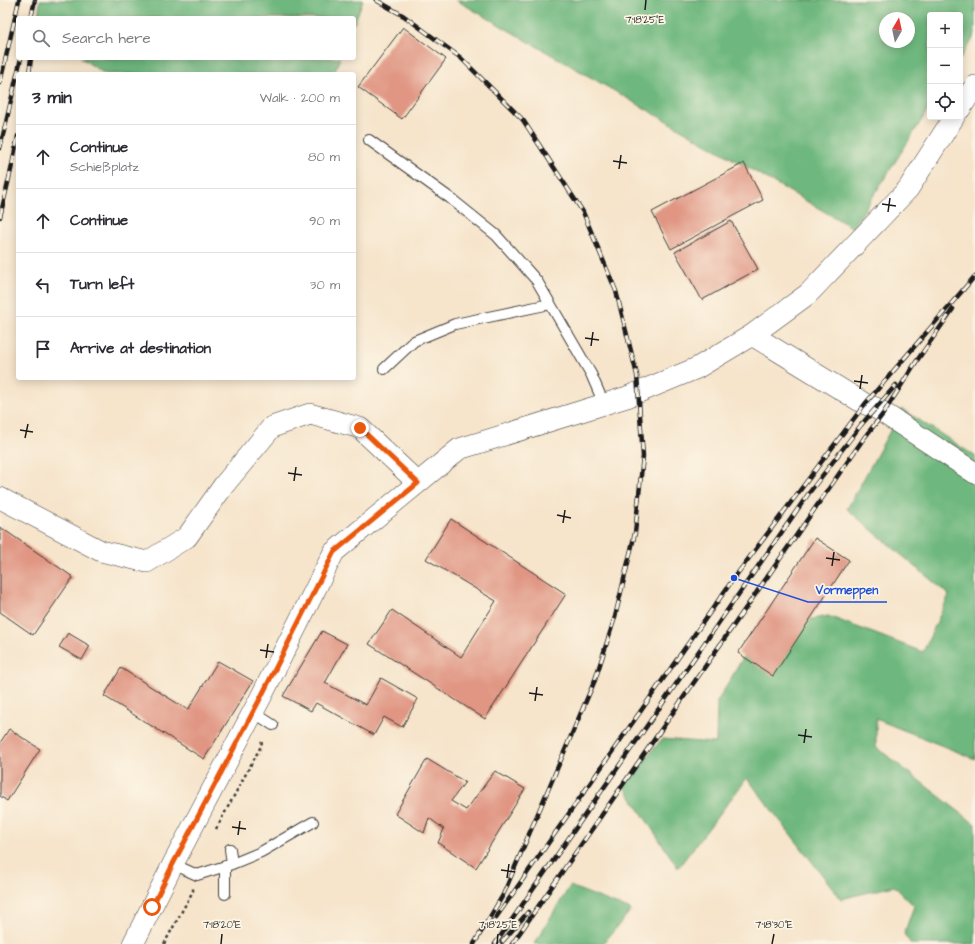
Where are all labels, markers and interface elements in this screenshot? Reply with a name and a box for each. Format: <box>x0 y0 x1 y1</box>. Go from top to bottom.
north arrow <box>879 12 915 48</box>
map controls <box>927 12 963 120</box>
button: + <box>927 12 963 48</box>
text: 7°18'25"E <box>626 13 664 27</box>
search box <box>16 16 356 60</box>
icon: search <box>30 27 52 49</box>
text: Search here <box>62 28 151 49</box>
button: − <box>927 48 963 84</box>
button: locate <box>927 84 963 120</box>
text: 3 min <box>32 86 72 110</box>
text: Walk · 200 m <box>260 89 340 107</box>
text: Continue <box>70 137 128 158</box>
icon: ahead <box>32 146 54 168</box>
text: 80 m <box>308 148 340 166</box>
text: Schießplatz <box>70 158 139 176</box>
icon: ahead <box>32 210 54 232</box>
text: Continue <box>70 210 128 231</box>
text: 90 m <box>309 212 340 230</box>
icon: left <box>32 274 54 296</box>
text: Turn left <box>70 274 134 295</box>
text: 30 m <box>310 276 340 294</box>
icon: arrive <box>32 338 54 360</box>
text: Arrive at destination <box>70 338 211 359</box>
route end <box>351 419 369 437</box>
callout: Vormeppen <box>808 578 887 602</box>
text: Vormeppen <box>815 582 878 600</box>
route start <box>143 898 161 916</box>
text: 7°18'20"E <box>203 918 241 932</box>
text: 7°18'25"E <box>479 918 517 932</box>
text: 7°18'30"E <box>755 918 793 932</box>

